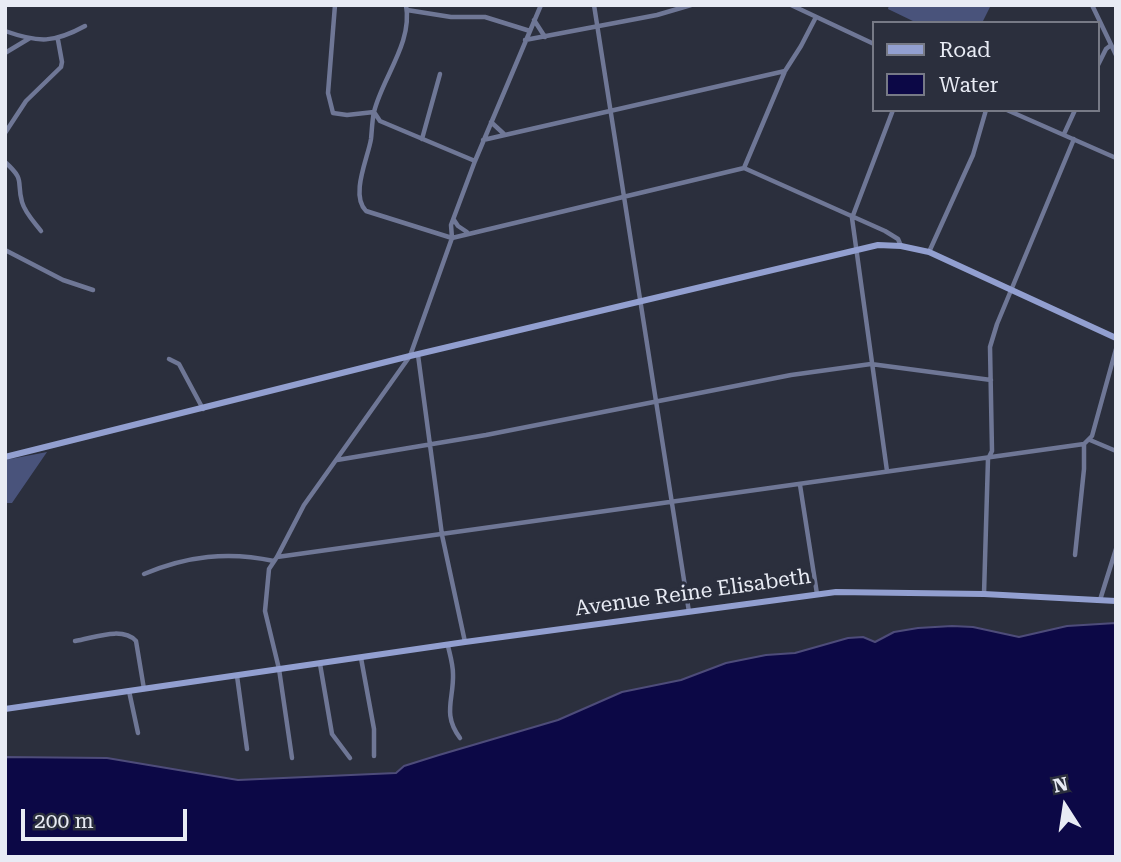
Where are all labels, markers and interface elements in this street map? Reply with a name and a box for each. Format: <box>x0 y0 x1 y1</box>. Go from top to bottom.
legend <box>872 21 1100 112</box>
text: Road <box>939 38 991 62</box>
text: Water <box>939 73 998 97</box>
street label: Avenue Reine Elisabeth <box>573 564 813 622</box>
north arrow <box>1030 771 1100 841</box>
text: N <box>1051 772 1070 798</box>
scale bar <box>24 796 191 840</box>
text: 200 m <box>34 809 94 833</box>

